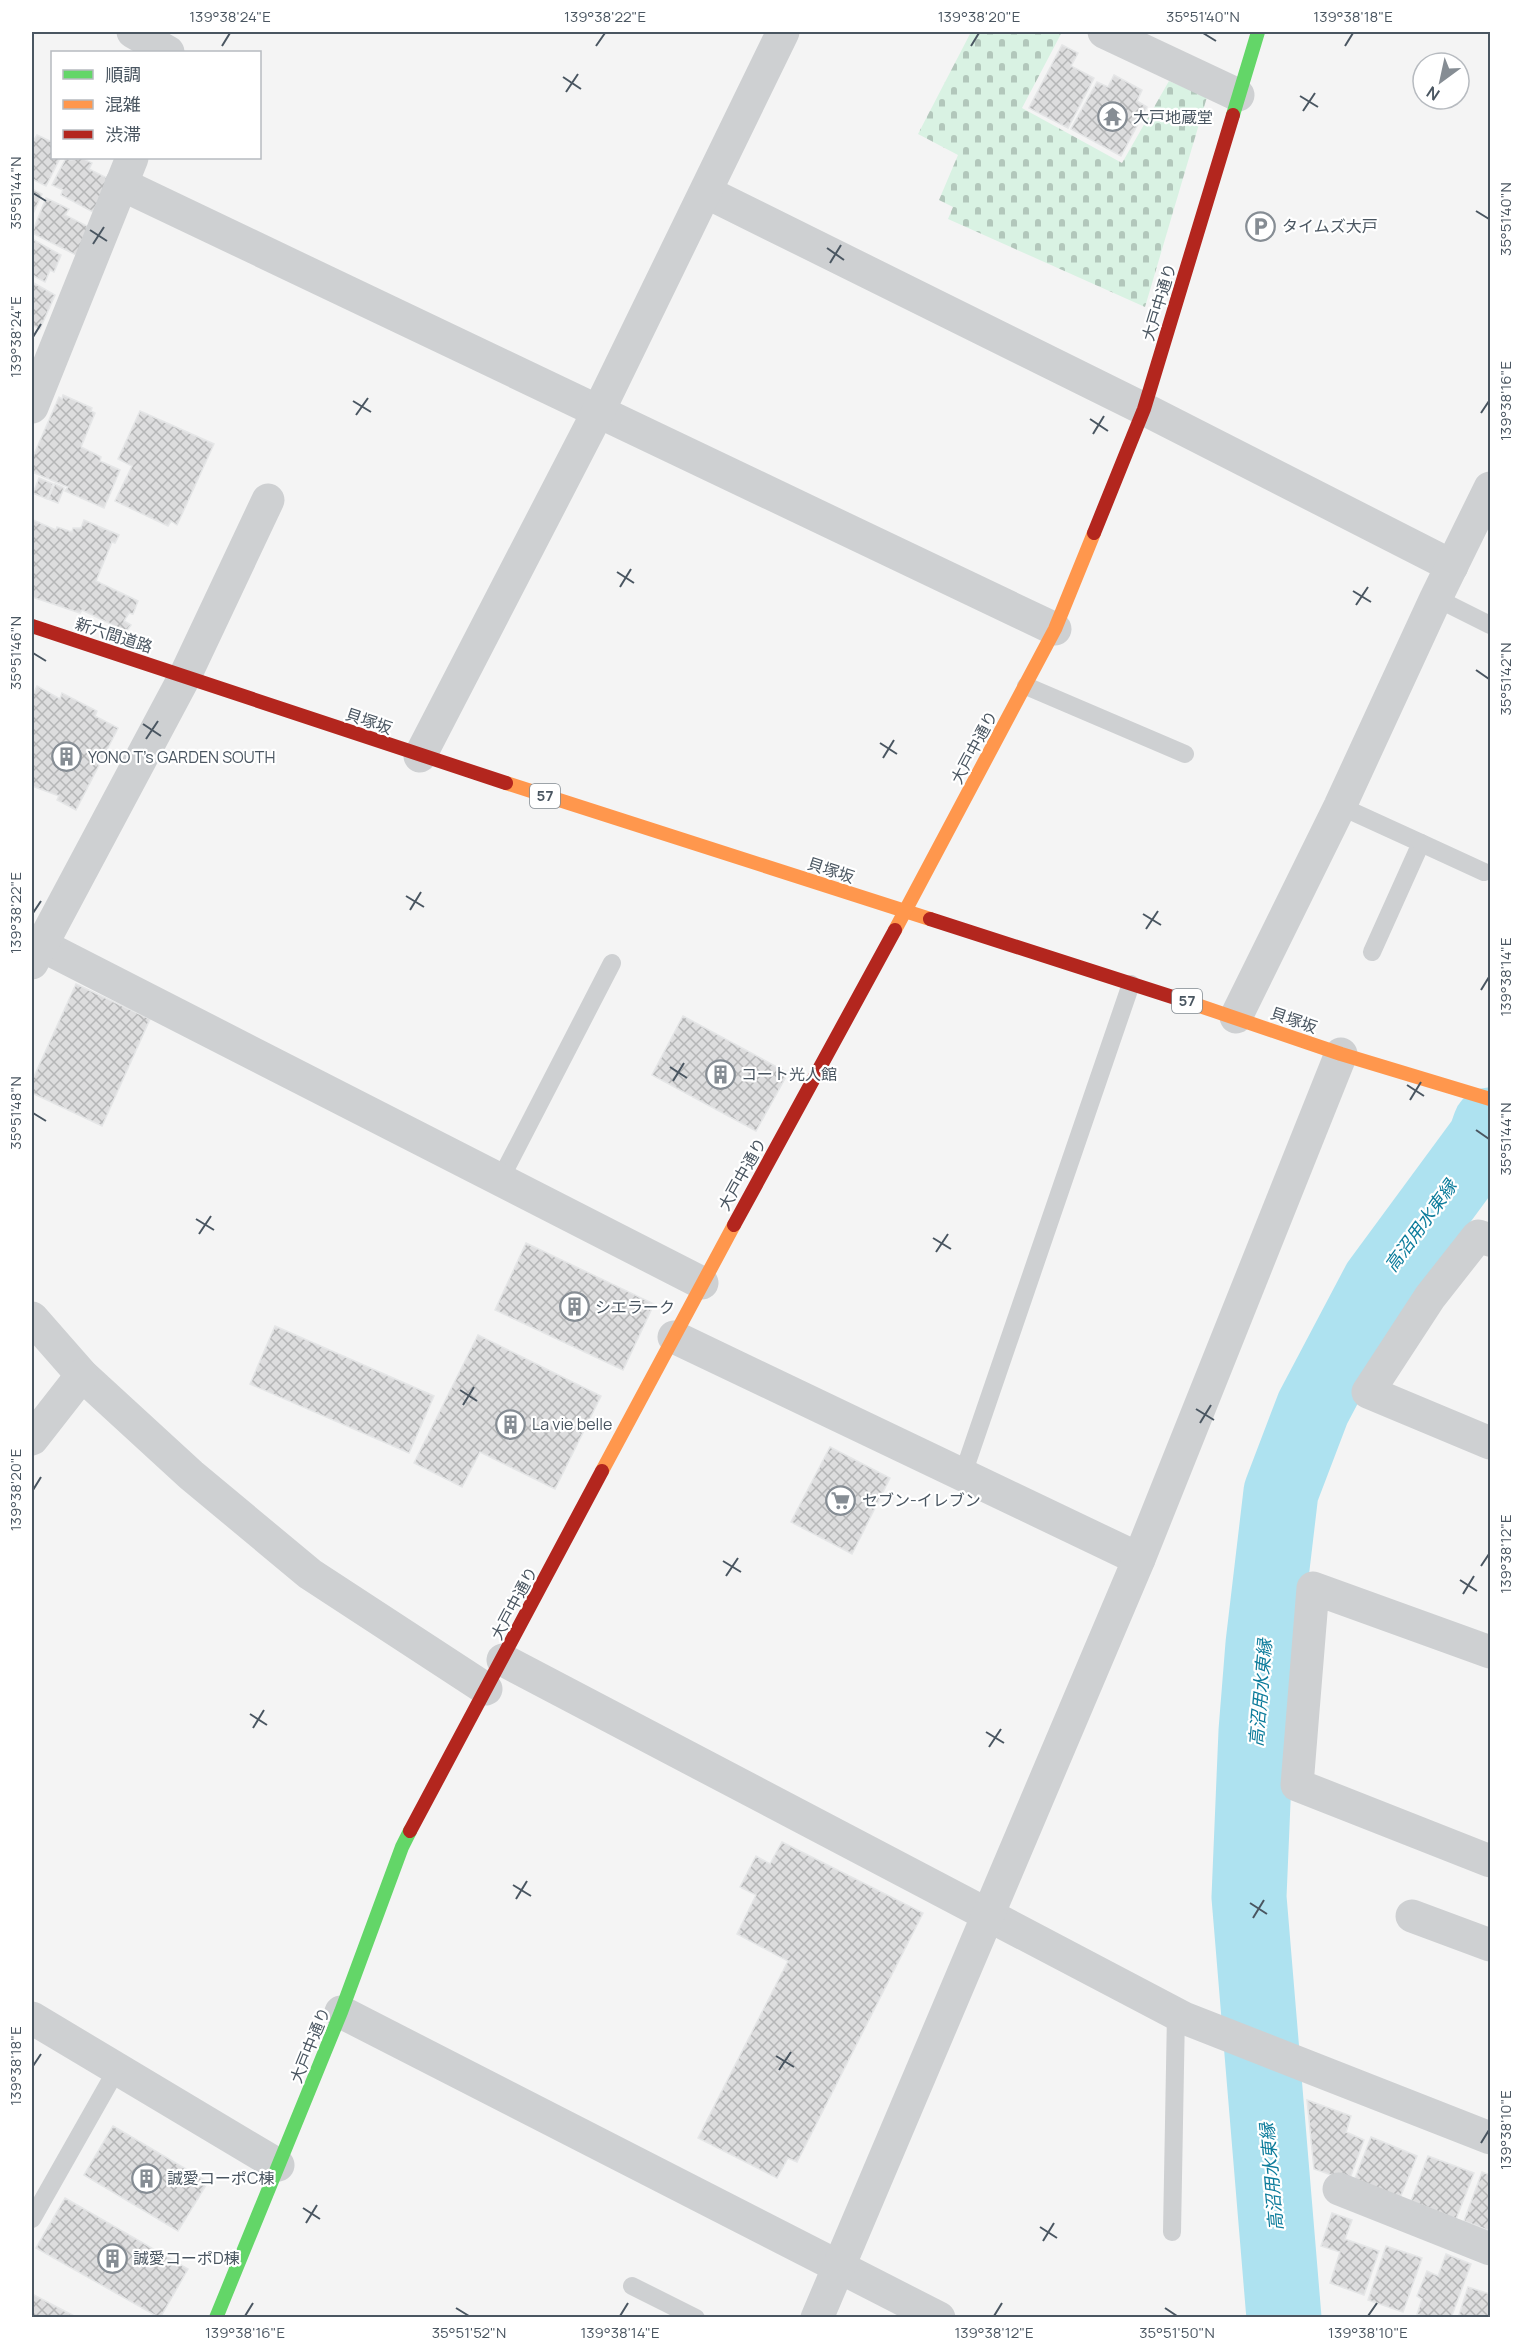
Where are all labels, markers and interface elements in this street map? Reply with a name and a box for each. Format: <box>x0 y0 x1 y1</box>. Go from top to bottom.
text: 139°38'24"E <box>189 6 271 27</box>
text: 139°38'22"E <box>564 6 646 27</box>
text: 139°38'20"E <box>938 6 1020 27</box>
text: 35°51'40"N <box>1166 6 1240 27</box>
text: 139°38'18"E <box>1313 6 1393 27</box>
legend <box>51 51 261 159</box>
north arrow <box>1411 51 1471 111</box>
text: 順調 <box>105 62 141 86</box>
text: N <box>1422 81 1444 106</box>
text: 混雑 <box>105 92 141 116</box>
temple icon: 大戸地蔵堂 <box>1096 101 1128 133</box>
place label: 大戸地蔵堂 <box>1133 106 1213 128</box>
text: 渋滞 <box>105 122 141 146</box>
text: 35°51'44"N <box>5 156 26 230</box>
text: 35°51'40"N <box>1495 182 1516 256</box>
parking icon: タイムズ大戸 <box>1245 210 1277 242</box>
place label: タイムズ大戸 <box>1282 215 1378 237</box>
street label: 大戸中通り <box>1137 261 1181 343</box>
text: 139°38'24"E <box>5 296 26 378</box>
text: 139°38'16"E <box>1495 361 1516 441</box>
street label: 新六間道路 <box>73 612 155 658</box>
text: 35°51'46"N <box>5 616 26 690</box>
text: 35°51'42"N <box>1495 642 1516 716</box>
street label: 貝塚坂 <box>343 703 395 739</box>
street label: 大戸中通り <box>946 707 1002 787</box>
building icon: YONO T's GARDEN SOUTH <box>51 741 83 773</box>
place label: YONO T's GARDEN SOUTH <box>88 746 275 768</box>
road number: 57 <box>530 784 560 808</box>
street label: 貝塚坂 <box>805 852 857 888</box>
text: 139°38'22"E <box>5 872 26 954</box>
text: 139°38'14"E <box>1495 937 1516 1017</box>
road number: 57 <box>1172 989 1202 1013</box>
street label: 貝塚坂 <box>1268 1002 1320 1038</box>
building icon: コート光人館 <box>704 1058 736 1090</box>
place label: コート光人館 <box>741 1063 837 1085</box>
text: 35°51'48"N <box>5 1076 26 1150</box>
text: 35°51'44"N <box>1495 1102 1516 1176</box>
street label: 大戸中通り <box>713 1134 771 1214</box>
water label: 高沼用水東縁 <box>1379 1173 1463 1276</box>
building icon: シエラーク <box>558 1291 590 1323</box>
place label: シエラーク <box>595 1296 675 1318</box>
building icon: La vie belle <box>495 1408 527 1440</box>
place label: La vie belle <box>532 1413 612 1435</box>
text: 139°38'20"E <box>5 1449 26 1531</box>
supermarket icon: セブン-イレブン <box>825 1484 857 1516</box>
place label: セブン-イレブン <box>862 1489 981 1511</box>
text: 139°38'12"E <box>1495 1514 1516 1594</box>
street label: 大戸中通り <box>486 1563 542 1643</box>
water label: 高沼用水東縁 <box>1243 1636 1277 1748</box>
street label: 大戸中通り <box>285 2004 335 2086</box>
text: 139°38'18"E <box>5 2026 26 2106</box>
text: 139°38'10"E <box>1495 2090 1516 2170</box>
water label: 高沼用水東縁 <box>1254 2120 1288 2232</box>
building icon: 誠愛コーポC棟 <box>130 2162 162 2194</box>
place label: 誠愛コーポC棟 <box>167 2167 274 2189</box>
building icon: 誠愛コーポD棟 <box>96 2242 128 2274</box>
place label: 誠愛コーポD棟 <box>133 2247 240 2269</box>
text: 139°38'16"E <box>205 2322 285 2343</box>
text: 35°51'52"N <box>432 2322 506 2343</box>
text: 139°38'14"E <box>580 2322 660 2343</box>
text: 139°38'12"E <box>954 2322 1034 2343</box>
text: 35°51'50"N <box>1139 2322 1215 2343</box>
text: 139°38'10"E <box>1328 2322 1408 2343</box>

